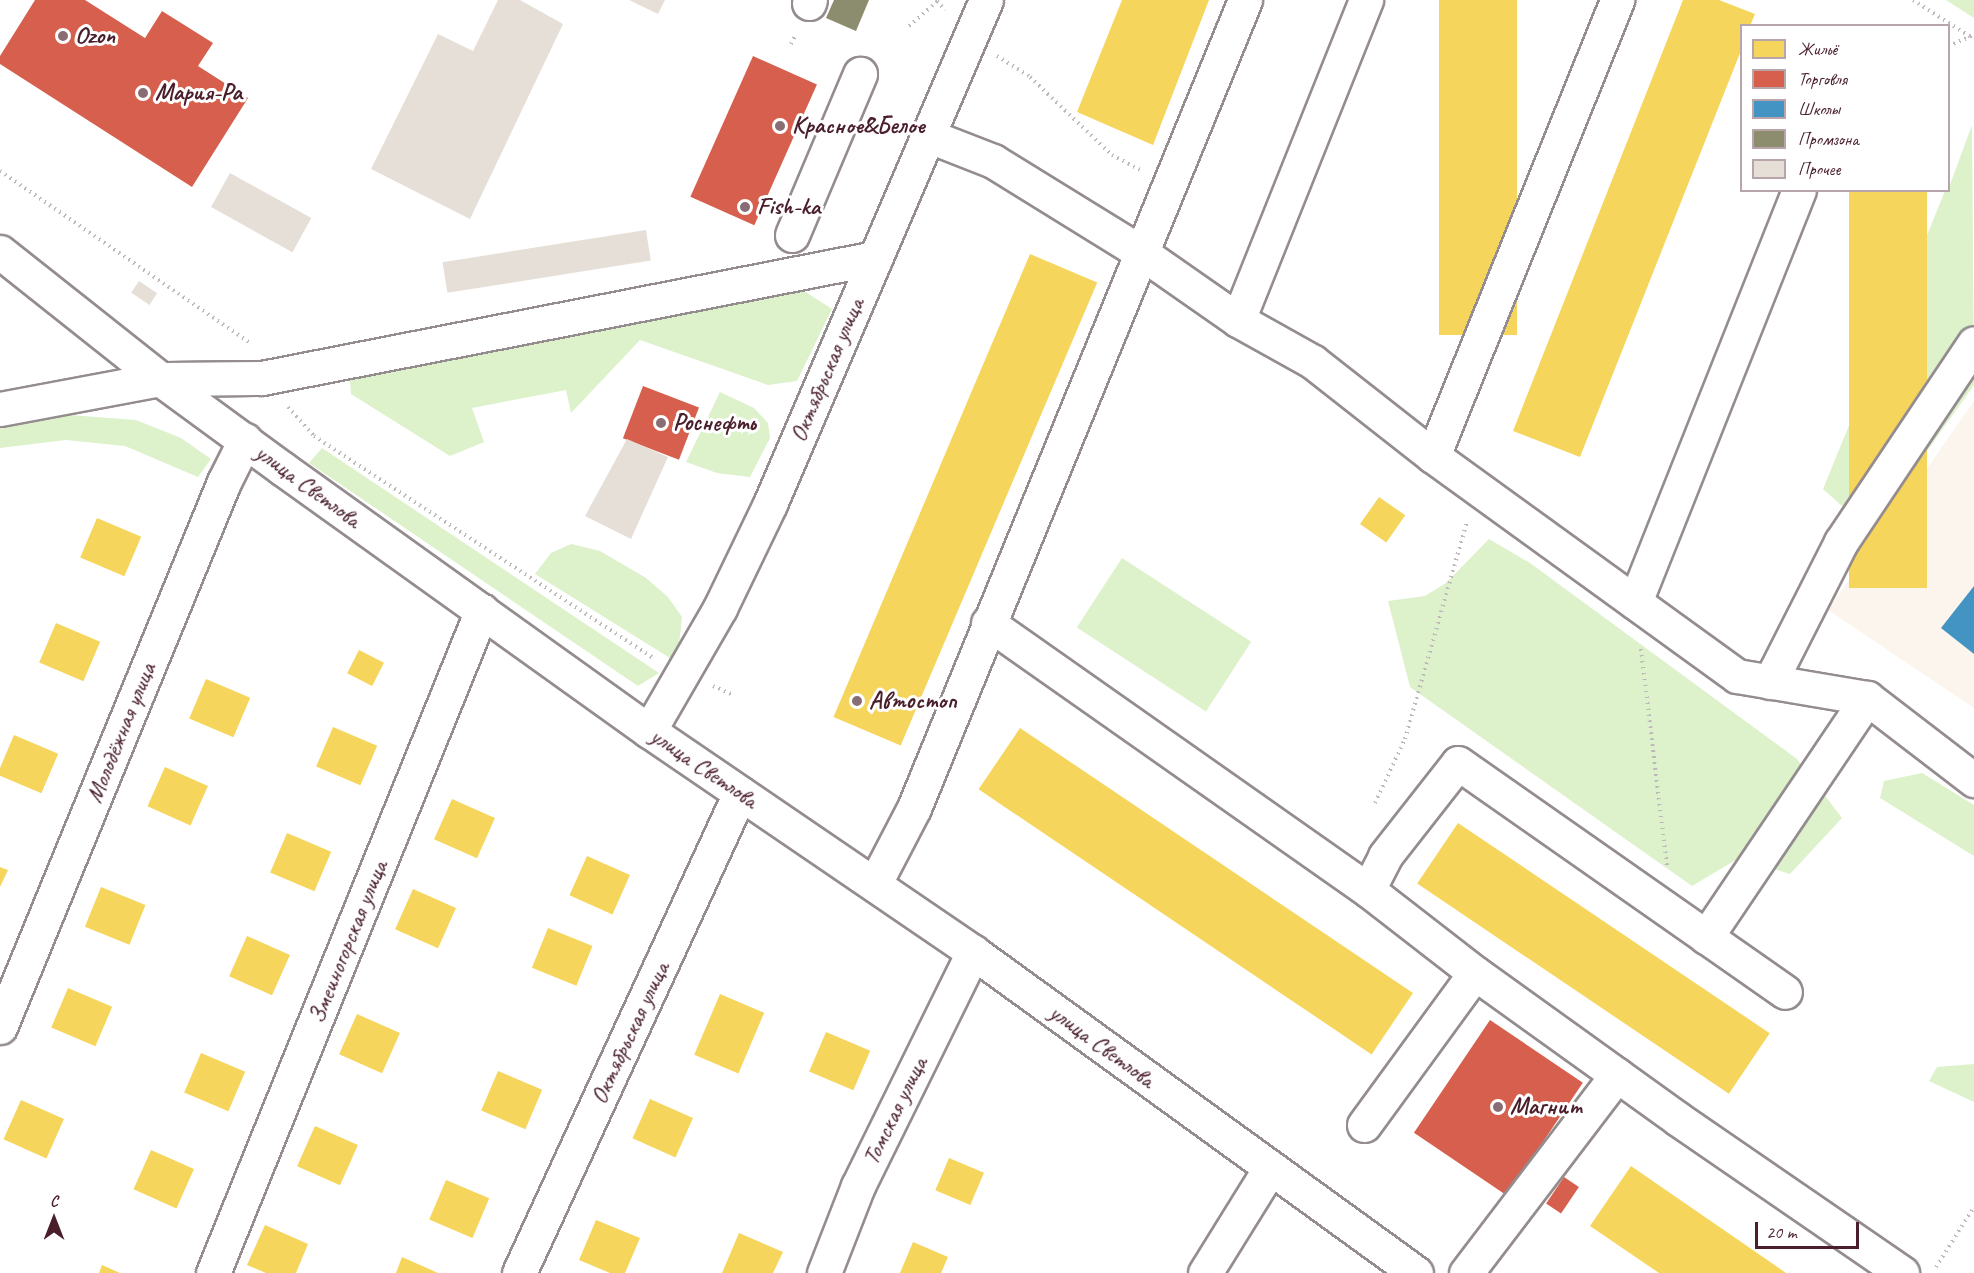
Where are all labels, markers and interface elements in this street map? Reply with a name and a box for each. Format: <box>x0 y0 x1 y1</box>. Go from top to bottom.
place label: Ozon <box>75 22 115 50</box>
legend <box>1740 24 1950 192</box>
marker: Ozon <box>56 29 70 43</box>
text: Жильё <box>1798 38 1837 60</box>
text: Торговля <box>1798 68 1847 90</box>
place label: Мария-Ра <box>155 79 242 107</box>
marker: Мария-Ра <box>136 86 150 100</box>
text: Школы <box>1798 98 1840 120</box>
place label: Красное&Белое <box>792 112 925 140</box>
marker: Красное&Белое <box>773 119 787 133</box>
text: Промзона <box>1798 128 1859 150</box>
text: Прочее <box>1798 158 1840 180</box>
place label: Fish-ka <box>757 193 820 221</box>
marker: Fish-ka <box>738 200 752 214</box>
street label: Октябрьская улица <box>784 293 870 447</box>
place label: Роснефть <box>673 409 756 437</box>
marker: Роснефть <box>654 416 668 430</box>
street label: улица Светлова <box>249 437 367 535</box>
street label: Молодёжная улица <box>80 658 162 808</box>
place label: Автостоп <box>869 687 957 715</box>
marker: Автостоп <box>850 694 864 708</box>
street label: улица Светлова <box>644 721 764 815</box>
street label: Змеиногорская улица <box>302 856 394 1028</box>
street label: Октябрьская улица <box>584 957 676 1109</box>
street label: улица Светлова <box>1043 997 1161 1095</box>
street label: Томская улица <box>857 1052 933 1170</box>
place label: Магнит <box>1510 1093 1583 1121</box>
marker: Магнит <box>1491 1100 1505 1114</box>
north arrow <box>24 1189 84 1249</box>
text: С <box>50 1191 58 1211</box>
scale bar <box>1758 1210 1862 1248</box>
text: 20 m <box>1766 1221 1797 1243</box>

